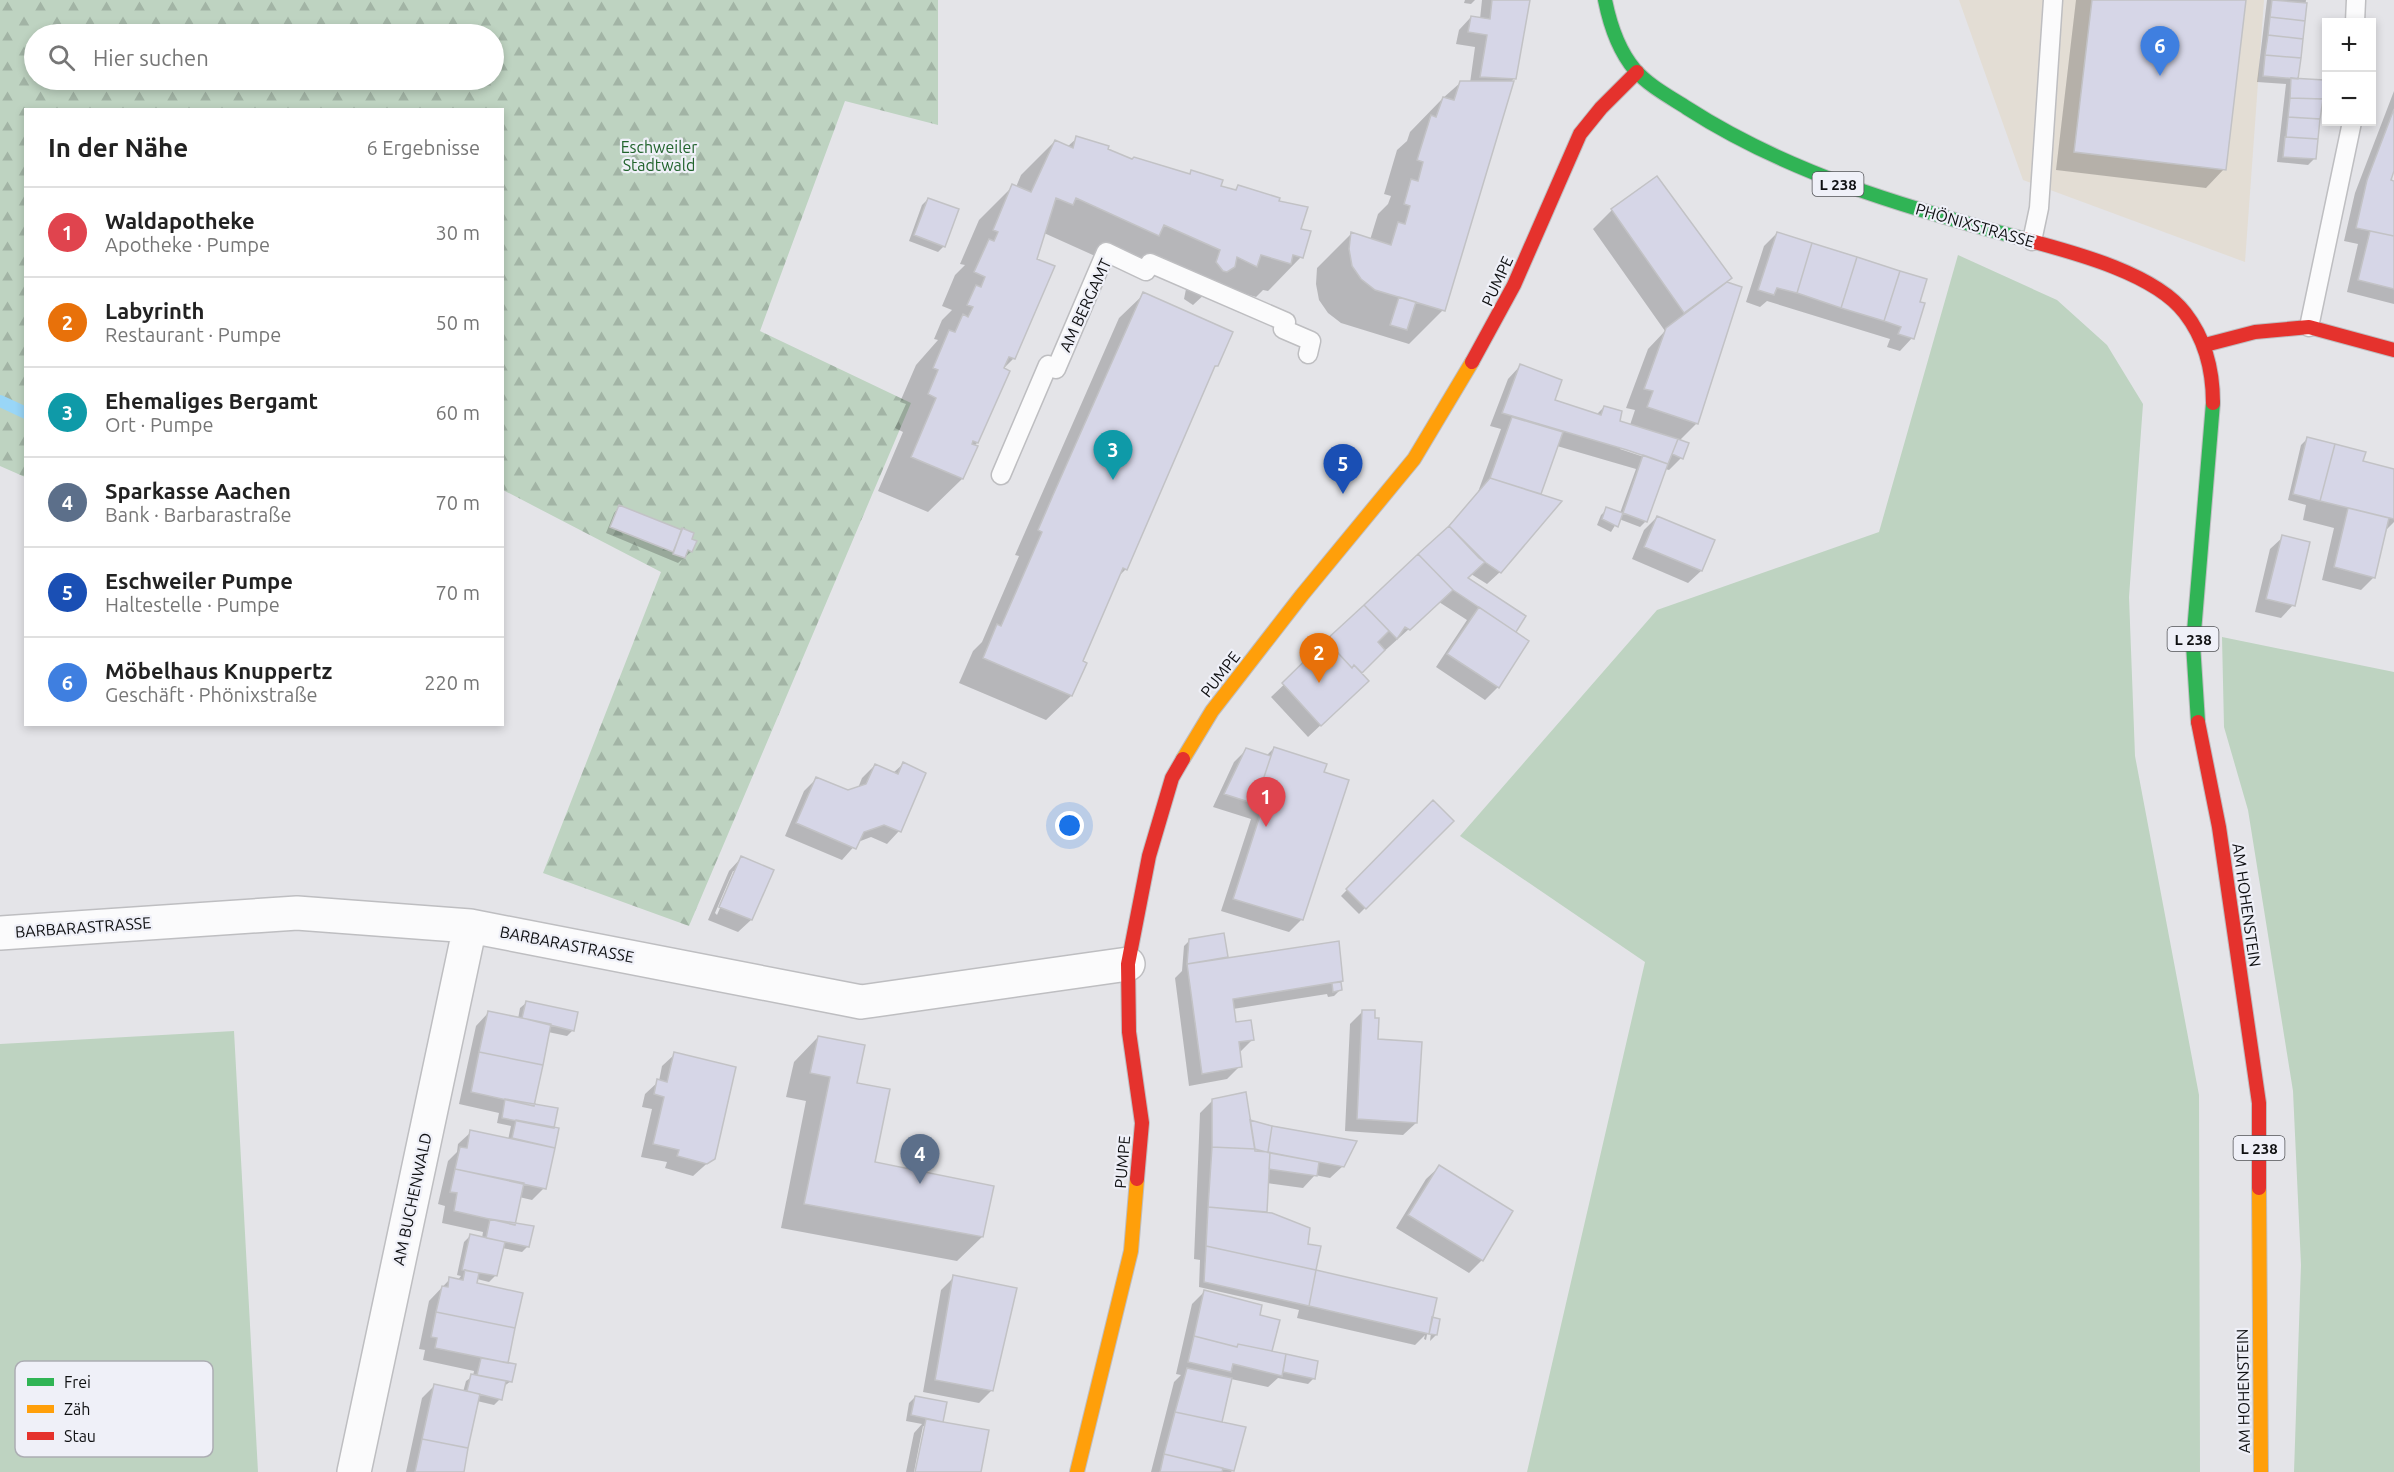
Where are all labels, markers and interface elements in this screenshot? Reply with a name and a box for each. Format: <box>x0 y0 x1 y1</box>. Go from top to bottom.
map controls <box>2322 18 2376 126</box>
button: + <box>2322 18 2376 72</box>
search box <box>24 24 504 90</box>
pin: 6 <box>2140 26 2180 76</box>
icon: search <box>45 41 78 74</box>
text: Hier suchen <box>93 45 209 70</box>
button: − <box>2322 72 2376 126</box>
text: In der Nähe <box>48 133 188 162</box>
text: 6 Ergebnisse <box>366 136 480 159</box>
park label: Eschweiler Stadtwald <box>621 138 697 174</box>
road number: L 238 <box>1812 172 1864 196</box>
street label: PHÖNIXSTRASSE <box>1914 199 2036 251</box>
text: Waldapotheke <box>105 208 255 233</box>
text: 1 <box>62 221 73 244</box>
text: 30 m <box>436 221 480 244</box>
text: Apotheke · Pumpe <box>105 233 270 256</box>
street label: PUMPE <box>1478 253 1516 309</box>
street label: AM BERGAMT <box>1056 255 1114 354</box>
text: Labyrinth <box>105 298 204 323</box>
text: 2 <box>62 311 73 334</box>
text: 50 m <box>436 311 480 334</box>
text: Restaurant · Pumpe <box>105 323 281 346</box>
text: Ehemaliges Bergamt <box>105 388 318 413</box>
text: 3 <box>62 401 73 424</box>
text: 60 m <box>436 401 480 424</box>
text: Ort · Pumpe <box>105 413 213 436</box>
pin: 3 <box>1094 430 1132 480</box>
pin: 5 <box>1324 444 1362 494</box>
text: Sparkasse Aachen <box>105 478 291 503</box>
text: 4 <box>62 491 73 514</box>
text: 70 m <box>436 491 480 514</box>
text: Bank · Barbarastraße <box>105 503 291 526</box>
text: Eschweiler Pumpe <box>105 568 293 593</box>
text: 5 <box>62 581 73 604</box>
text: 70 m <box>436 581 480 604</box>
text: Haltestelle · Pumpe <box>105 593 280 616</box>
road number: L 238 <box>2168 627 2218 651</box>
pin: 2 <box>1300 634 1338 683</box>
street label: PUMPE <box>1197 648 1243 700</box>
text: Möbelhaus Knuppertz <box>105 658 332 683</box>
text: 6 <box>62 671 73 694</box>
text: 220 m <box>424 671 480 694</box>
text: Geschäft · Phönixstraße <box>105 683 317 706</box>
pin: 1 <box>1246 778 1286 827</box>
your location <box>1055 811 1084 840</box>
street label: AM HOHENSTEIN <box>2229 842 2265 968</box>
street label: BARBARASTRASSE <box>14 913 152 941</box>
street label: BARBARASTRASSE <box>498 922 636 966</box>
street label: AM BUCHENWALD <box>389 1131 435 1267</box>
pin: 4 <box>900 1134 940 1184</box>
street label: PUMPE <box>1111 1135 1133 1189</box>
road number: L 238 <box>2234 1136 2284 1160</box>
street label: AM HOHENSTEIN <box>2233 1328 2253 1454</box>
legend <box>15 1361 213 1457</box>
text: Frei <box>64 1373 91 1391</box>
text: Zäh <box>64 1400 90 1418</box>
text: Stau <box>64 1427 96 1445</box>

